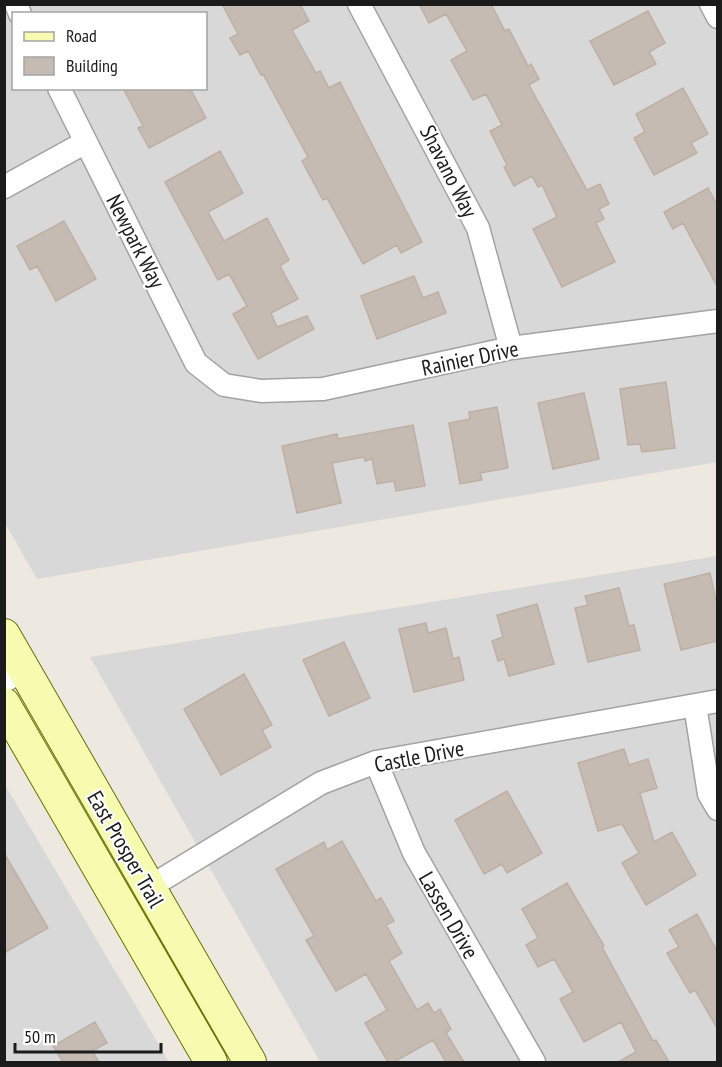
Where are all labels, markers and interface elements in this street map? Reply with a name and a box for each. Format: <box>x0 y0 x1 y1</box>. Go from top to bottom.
legend <box>12 12 207 90</box>
text: Road <box>66 24 97 47</box>
text: Building <box>66 54 118 77</box>
street label: Shavano Way <box>414 120 484 222</box>
street label: Newpark Way <box>100 189 172 293</box>
street label: Rainier Drive <box>419 334 521 382</box>
street label: Castle Drive <box>372 734 466 778</box>
street label: East Prosper Trail <box>81 786 171 913</box>
street label: Lassen Drive <box>413 866 485 964</box>
scale bar <box>15 1016 160 1054</box>
text: 50 m <box>24 1025 56 1048</box>

